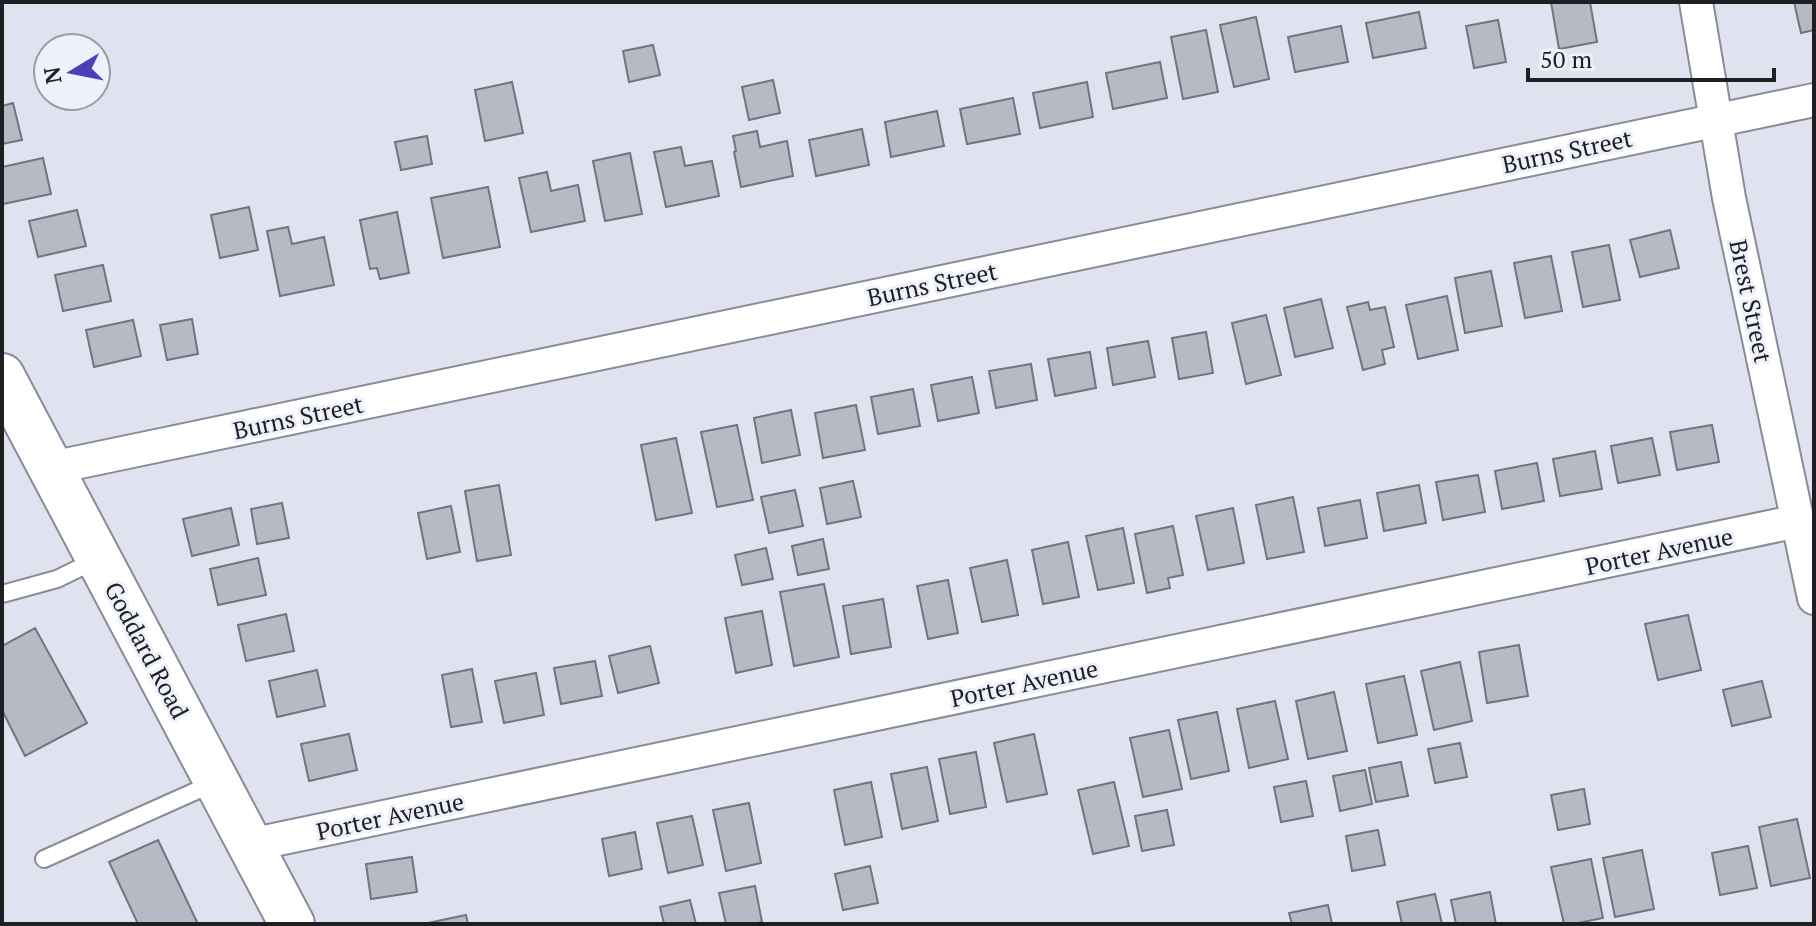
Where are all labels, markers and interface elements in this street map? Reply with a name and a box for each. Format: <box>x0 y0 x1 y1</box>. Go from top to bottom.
north arrow <box>32 32 112 112</box>
scale bar <box>1528 32 1774 82</box>
text: 50 m <box>1540 43 1592 75</box>
text: N <box>36 65 68 86</box>
street label: Burns Street <box>1499 122 1635 180</box>
street label: Brest Street <box>1722 236 1780 366</box>
street label: Burns Street <box>864 255 1000 313</box>
street label: Burns Street <box>230 388 366 446</box>
street label: Porter Avenue <box>1582 520 1736 582</box>
street label: Goddard Road <box>98 576 196 724</box>
street label: Porter Avenue <box>947 652 1101 714</box>
street label: Porter Avenue <box>313 785 467 847</box>

